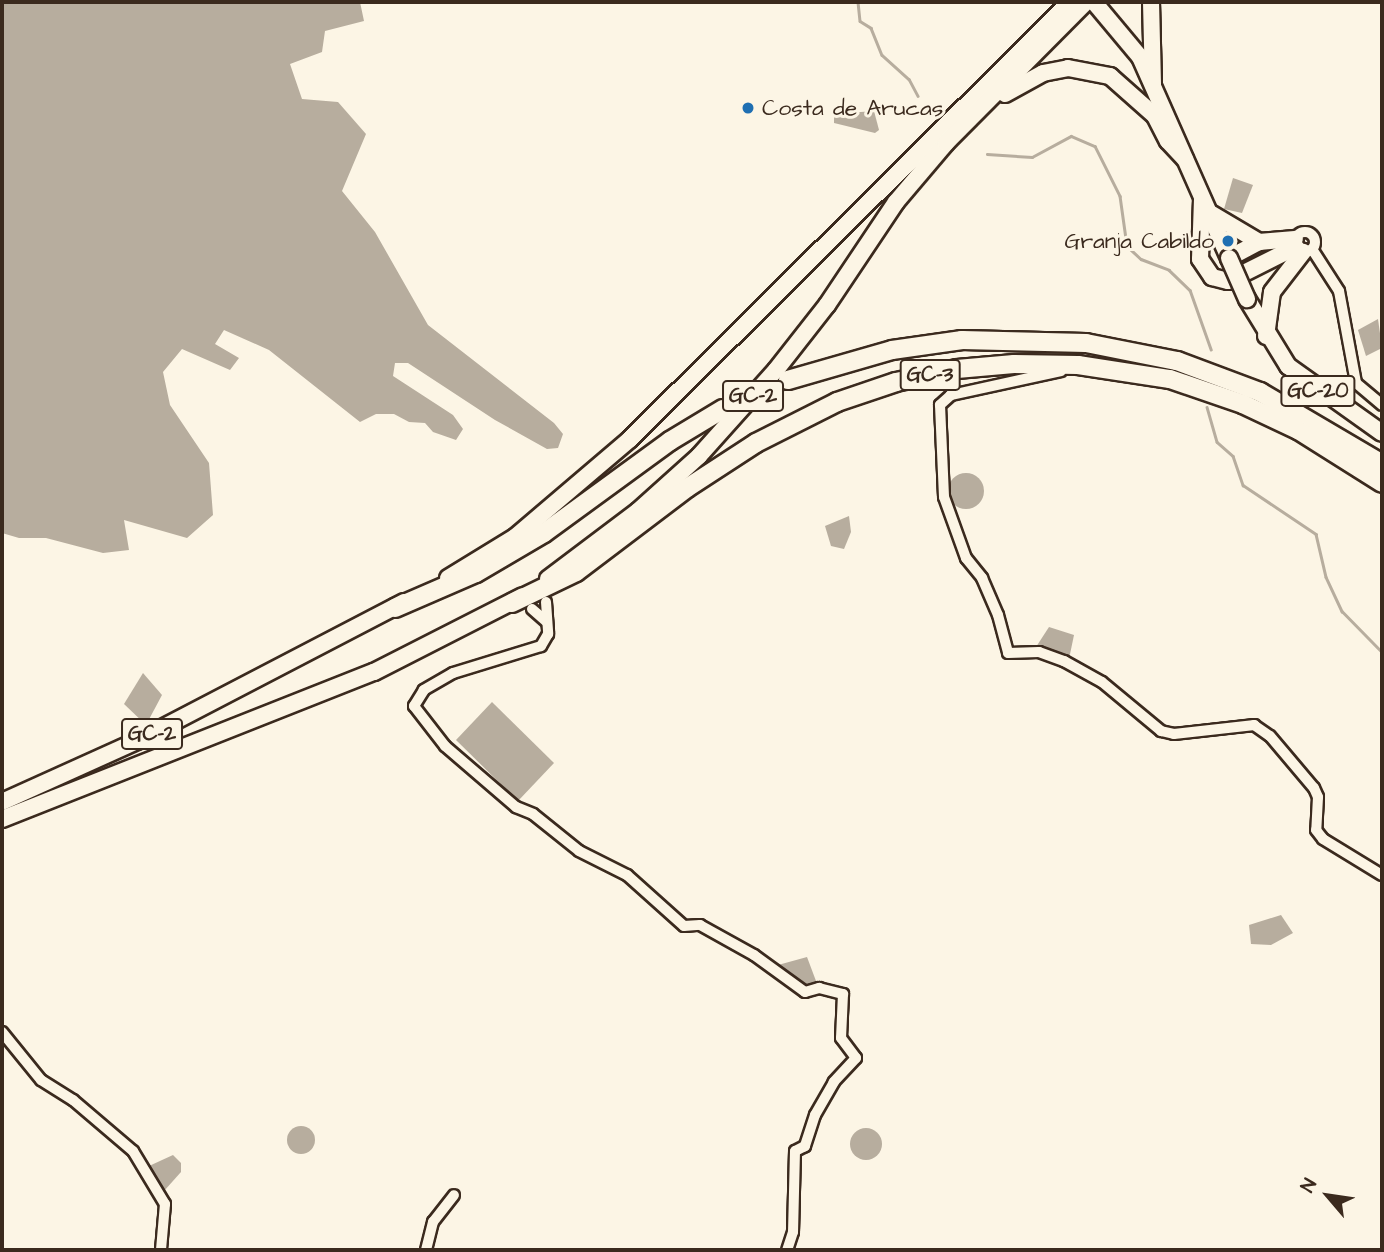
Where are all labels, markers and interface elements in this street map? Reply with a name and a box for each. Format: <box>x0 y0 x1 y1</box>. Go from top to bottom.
place label: Costa de Arucas <box>762 94 943 122</box>
marker: Costa de Arucas <box>740 100 756 116</box>
place label: Granja Cabildo <box>1064 227 1214 255</box>
marker: Granja Cabildo <box>1220 233 1236 249</box>
road number: GC-3 <box>898 358 962 392</box>
road number: GC-20 <box>1280 374 1356 408</box>
road number: GC-2 <box>722 378 784 414</box>
road number: GC-2 <box>120 716 184 752</box>
north arrow <box>1293 1161 1363 1231</box>
text: N <box>1294 1174 1324 1197</box>

